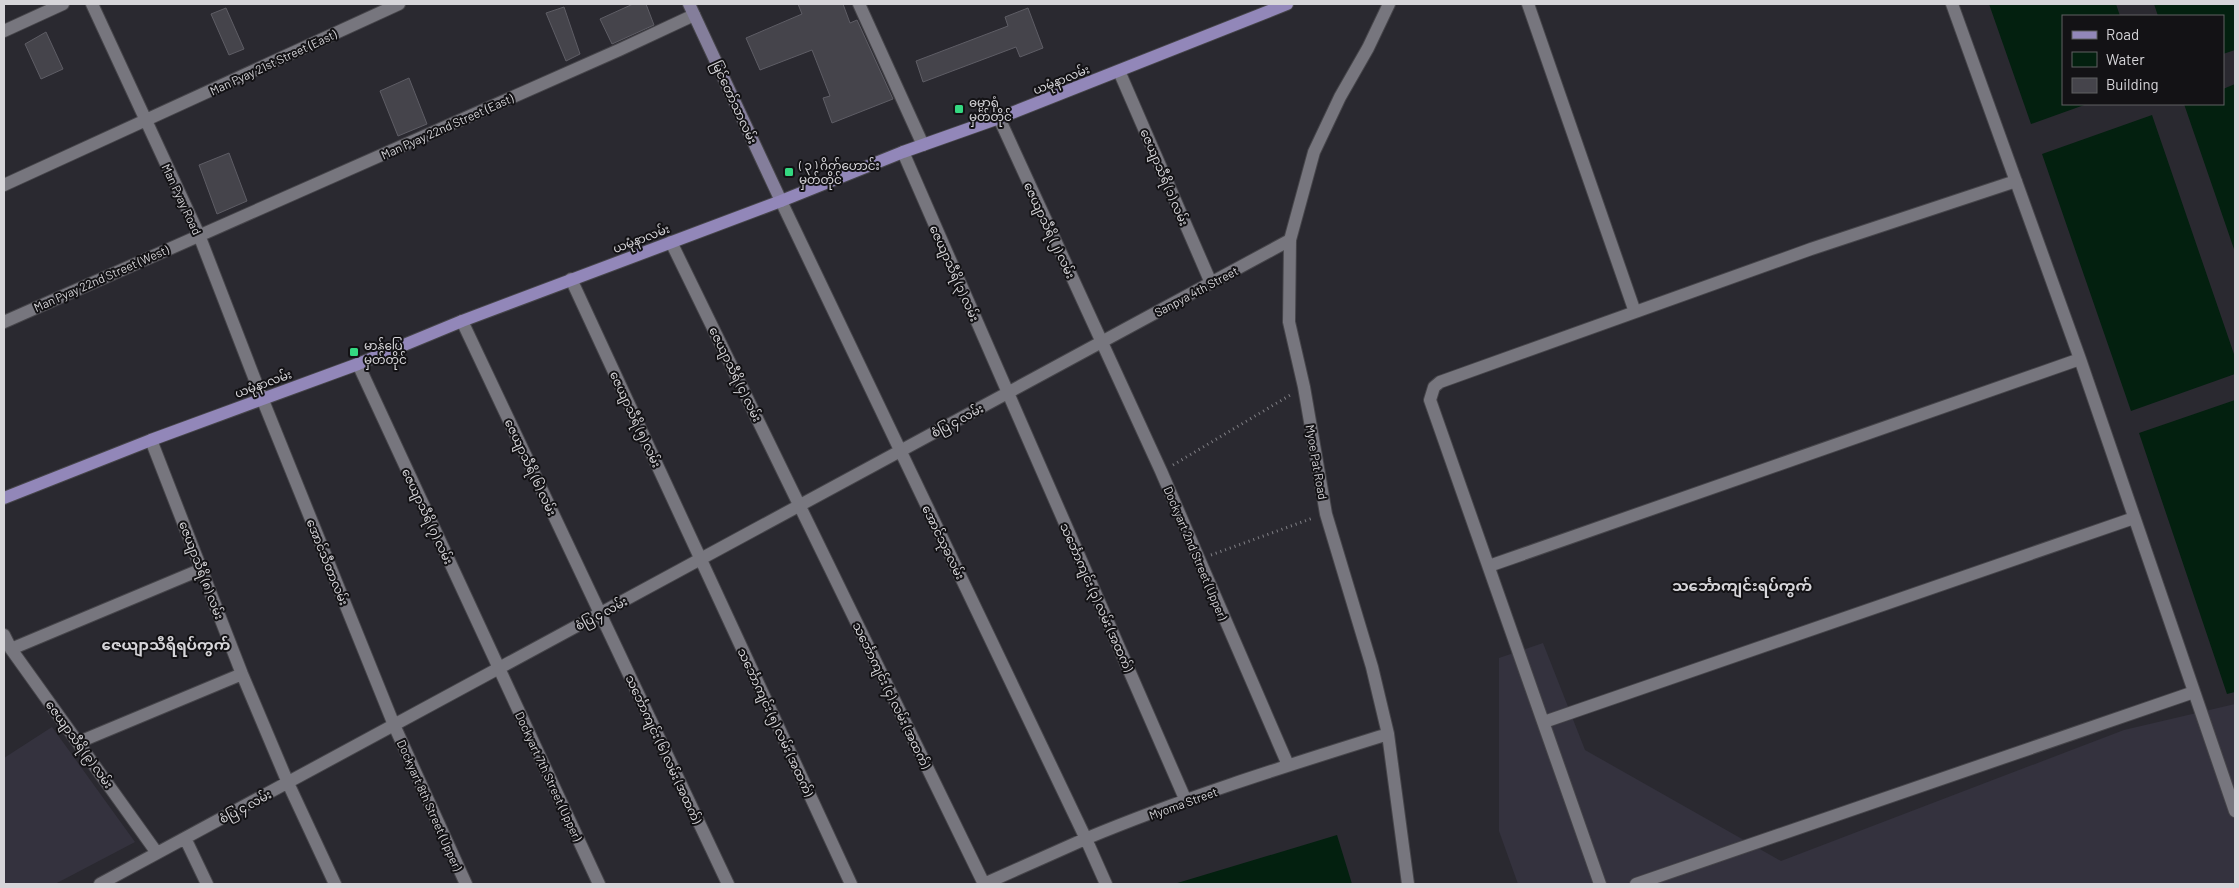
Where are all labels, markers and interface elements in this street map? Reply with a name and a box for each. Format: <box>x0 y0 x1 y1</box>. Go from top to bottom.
legend <box>2062 15 2224 105</box>
text: Road <box>2106 25 2139 43</box>
street label: Man Pyay 21st Street (East) <box>207 26 339 98</box>
text: Water <box>2106 50 2145 68</box>
street label: မြင်တော်သာလမ်း <box>706 58 761 147</box>
street label: ယမုံနာလမ်း <box>1030 60 1093 100</box>
text: Building <box>2106 75 2159 93</box>
street label: Man Pyay 22nd Street (East) <box>379 90 516 162</box>
place label: ဓမ္မာရုံ မှတ်တိုင် <box>969 95 1012 127</box>
marker: ဓမ္မာရုံ မှတ်တိုင် <box>953 103 965 115</box>
street label: ဇေယျာသီရိ (၁) လမ်း <box>1135 126 1193 229</box>
place label: ( ၃ ) ဂိတ်ဟောင်း မှတ်တိုင် <box>798 157 880 190</box>
street label: Man Pyay Road <box>159 161 205 237</box>
marker: ( ၃ ) ဂိတ်ဟောင်း မှတ်တိုင် <box>783 166 795 178</box>
street label: ဇေယျာသီရိ (၂) လမ်း <box>1018 179 1079 282</box>
street label: ယမုံနာလမ်း <box>610 220 673 259</box>
street label: ဇေယျာသီရိ (၃) လမ်း <box>924 222 983 325</box>
street label: Man Pyay 22nd Street (West) <box>31 242 171 314</box>
street label: Sanpya 4th Street <box>1152 263 1240 319</box>
street label: ဇေယျာသီရိ (၄) လမ်း <box>703 324 766 425</box>
place label: မာန်ပြေ မှတ်တိုင် <box>364 337 407 370</box>
marker: မာန်ပြေ မှတ်တိုင် <box>348 346 360 358</box>
street label: ယမုံနာလမ်း <box>232 365 295 404</box>
street label: ဇေယျာသီရိ (၅) လမ်း <box>604 368 665 471</box>
street label: စံပြ ၄ လမ်း <box>928 400 987 443</box>
street label: ဇေယျာသီရိ (၆) လမ်း <box>499 416 560 519</box>
street label: Myoe Pat Road <box>1304 424 1330 500</box>
street label: ဇေယျာသီရိ (၇) လမ်း <box>396 465 457 568</box>
street label: Dockyart 2nd Street (Upper) <box>1161 484 1231 623</box>
street label: အောင်သုခလမ်း <box>916 502 969 583</box>
street label: အောင်သီတာလမ်း <box>304 516 353 607</box>
street label: ဇေယျာသီရိ (၈) လမ်း <box>173 519 228 623</box>
street label: သင်္ဘောကျင်း (၃) လမ်း (အထက်) <box>1054 520 1137 676</box>
district label: သင်္ဘောကျင်းရပ်ကွက် <box>1672 576 1812 598</box>
street label: စံပြ ၄ လမ်း <box>572 593 631 636</box>
street label: သင်္ဘောကျင်း (၄) လမ်း (အထက်) <box>847 619 935 773</box>
district label: ဇေယျာသီရိရပ်ကွက် <box>102 635 230 657</box>
street label: သင်္ဘောကျင်း (၅) လမ်း (အထက်) <box>732 645 818 801</box>
street label: သင်္ဘောကျင်း (၆) လမ်း (အထက်) <box>620 672 706 828</box>
street label: ဇေယျာသီရိ (၉) လမ်း <box>40 697 117 793</box>
street label: Dockyart 7th Street (Upper) <box>513 709 586 844</box>
street label: Dockyart 8th Street (Upper) <box>395 737 466 873</box>
street label: Myoma Street <box>1147 784 1219 822</box>
street label: စံပြ ၄ လမ်း <box>216 786 275 829</box>

